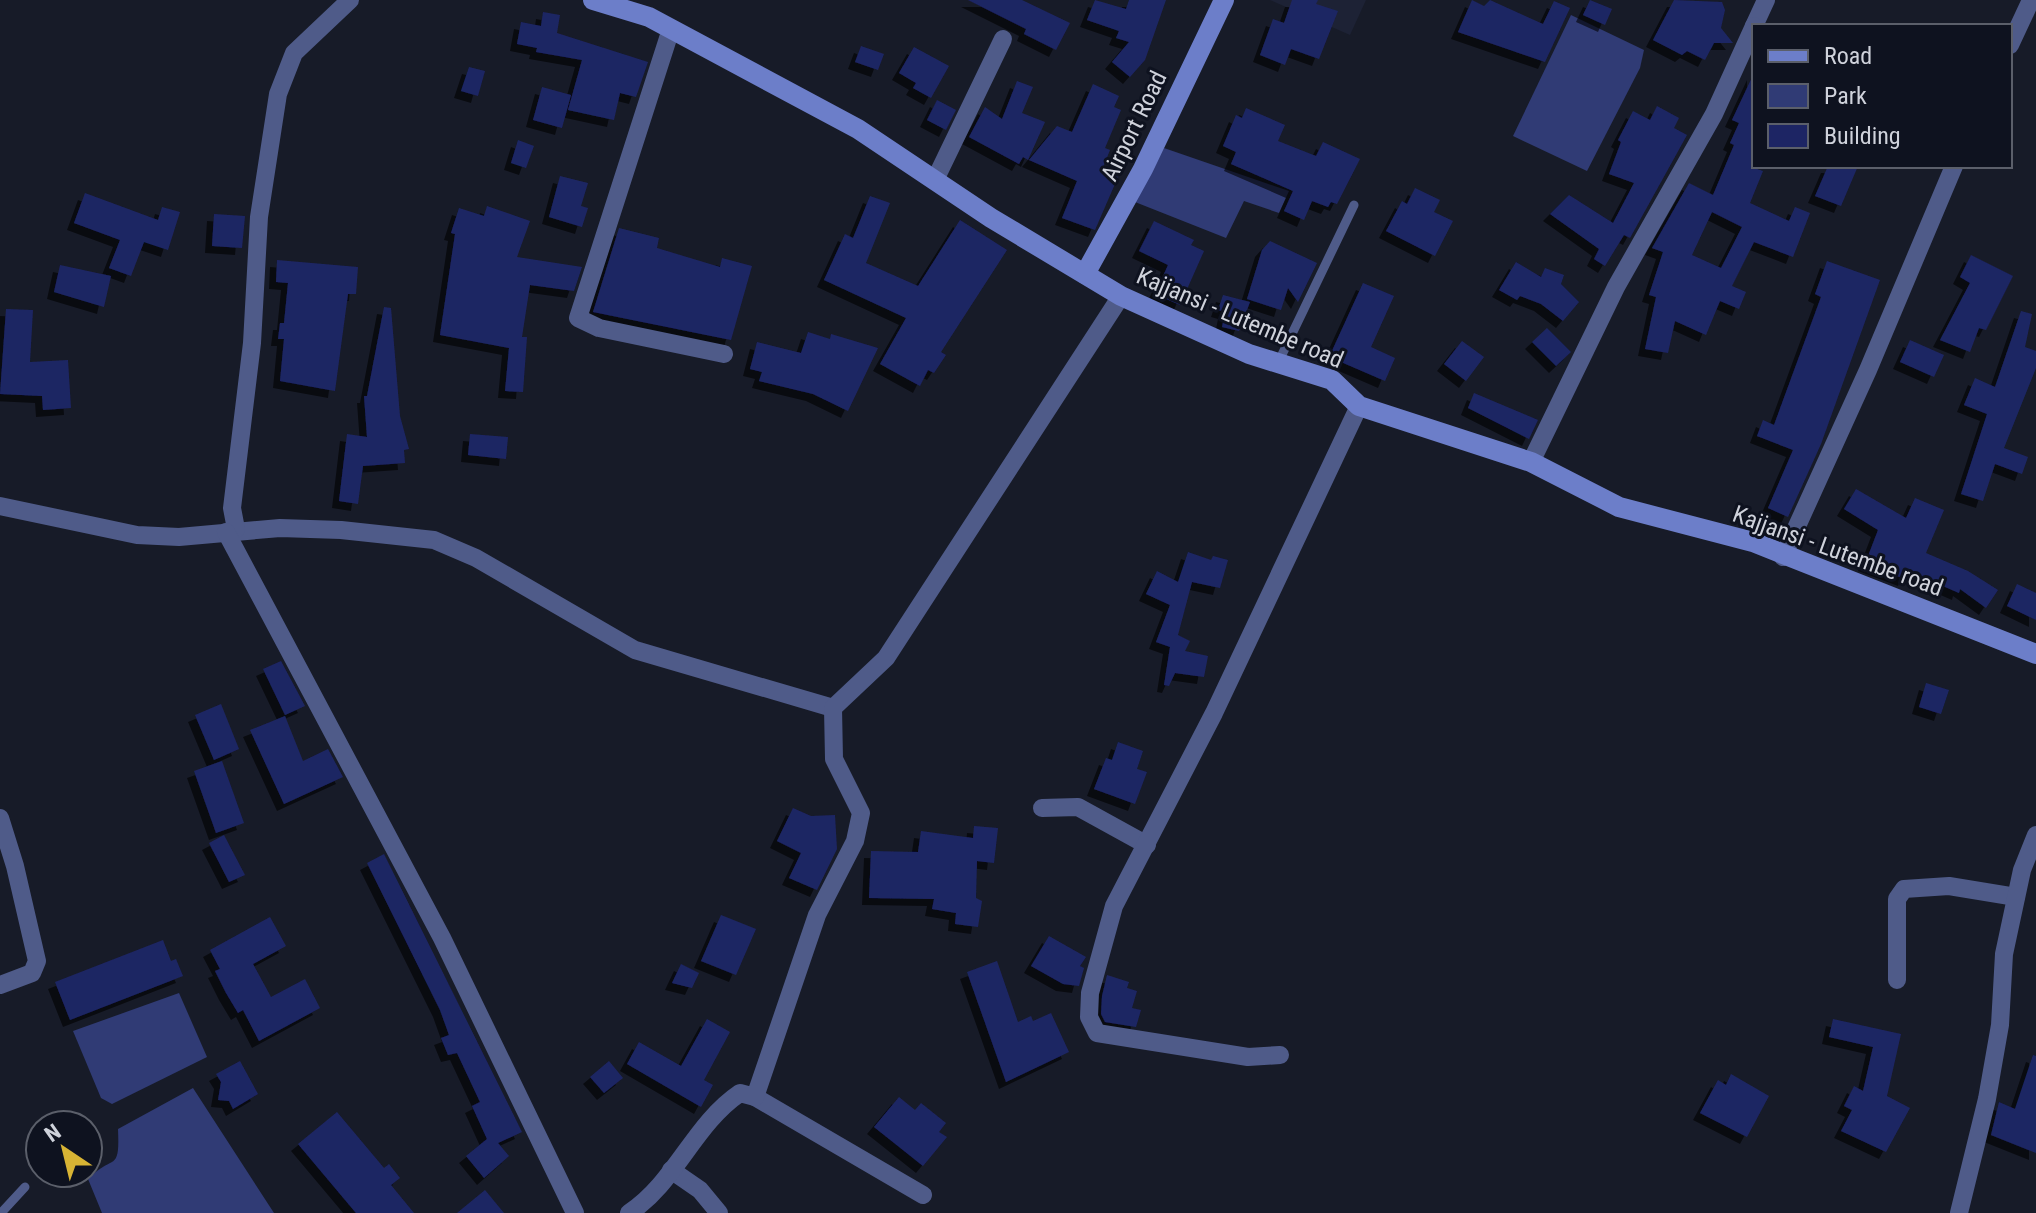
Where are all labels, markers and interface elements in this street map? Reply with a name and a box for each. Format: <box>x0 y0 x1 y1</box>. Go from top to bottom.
legend <box>1752 24 2012 168</box>
text: Road <box>1824 42 1872 70</box>
street label: Airport Road <box>1095 66 1173 186</box>
text: Park <box>1824 82 1867 110</box>
text: Building <box>1824 122 1901 150</box>
street label: Kajjansi - Lutembe road <box>1132 262 1348 374</box>
street label: Kajjansi - Lutembe road <box>1729 500 1947 602</box>
north arrow <box>24 1109 104 1189</box>
text: N <box>40 1119 66 1147</box>

